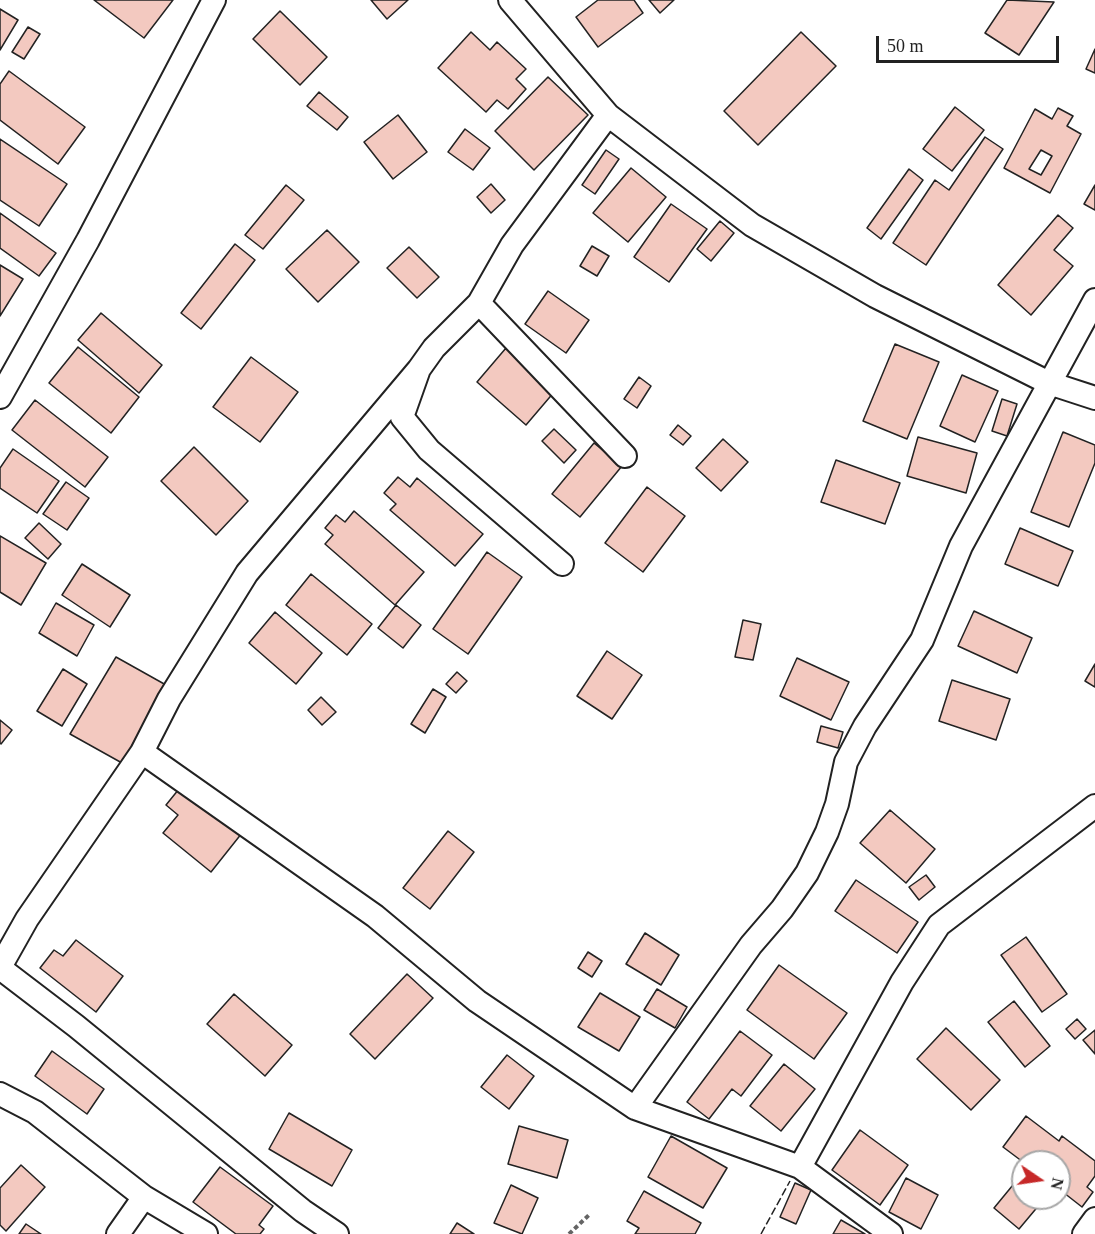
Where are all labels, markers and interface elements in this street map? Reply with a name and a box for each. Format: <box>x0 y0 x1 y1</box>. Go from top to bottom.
scale bar <box>879 24 1062 62</box>
text: 50 m <box>887 36 924 56</box>
north arrow <box>1011 1150 1071 1210</box>
text: N <box>1047 1176 1067 1191</box>

